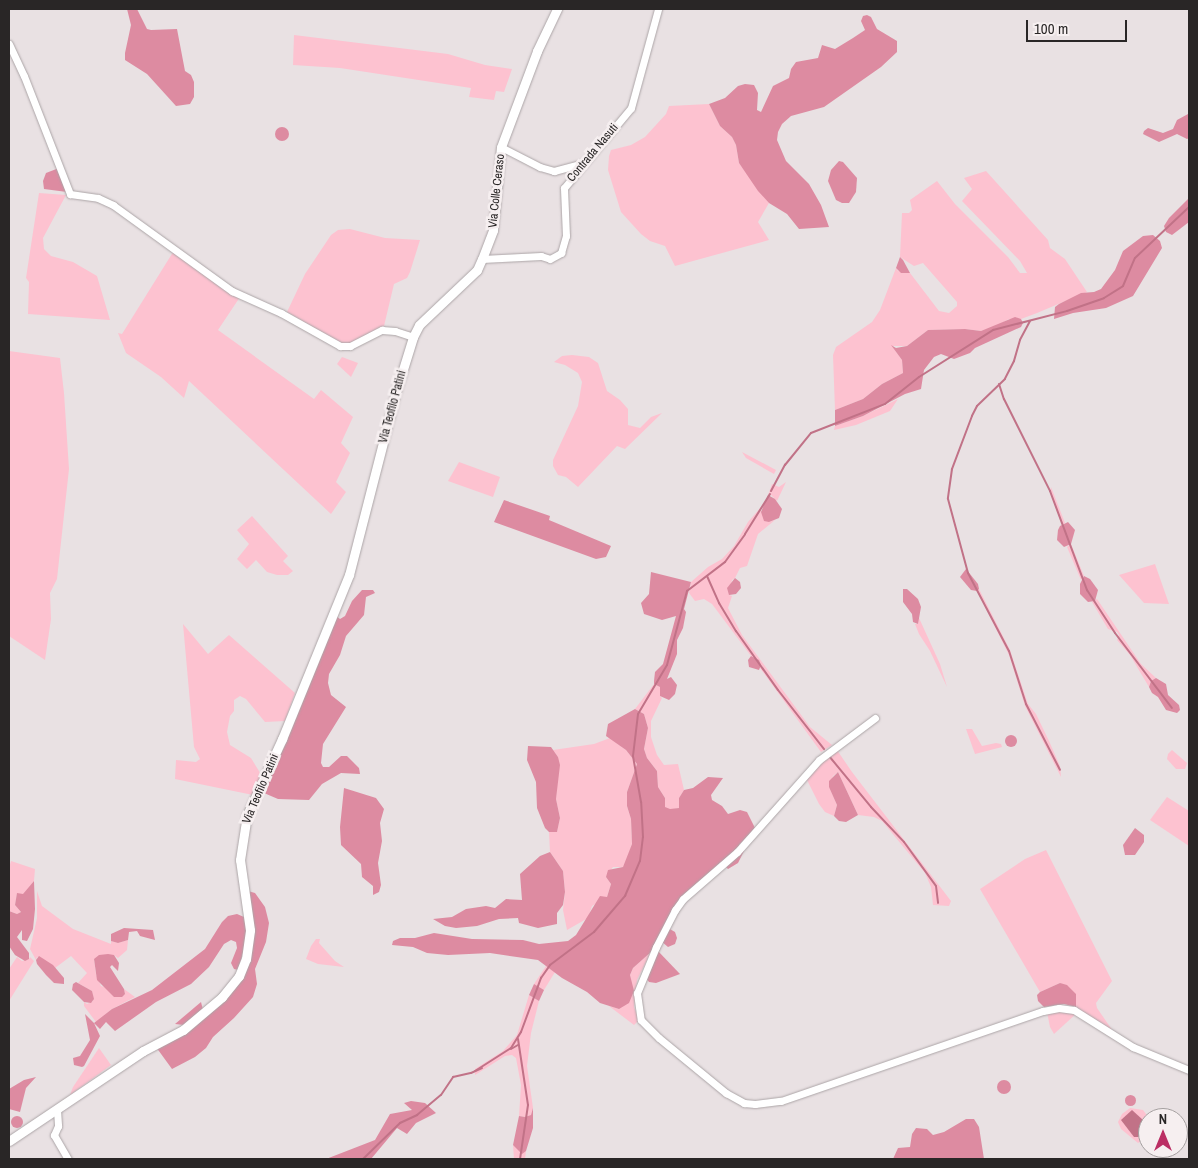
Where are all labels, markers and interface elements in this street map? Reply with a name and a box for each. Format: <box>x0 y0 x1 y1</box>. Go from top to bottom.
scale bar <box>1028 10 1129 42</box>
text: 100 m <box>1034 18 1068 39</box>
street label: Contrada Nasuti <box>564 121 622 185</box>
street label: Via Colle Ceraso <box>486 153 508 229</box>
street label: Via Teofilo Patini <box>376 369 410 445</box>
street label: Via Teofilo Patini <box>240 752 282 826</box>
north arrow <box>1138 1108 1188 1158</box>
text: N <box>1159 1110 1167 1128</box>

